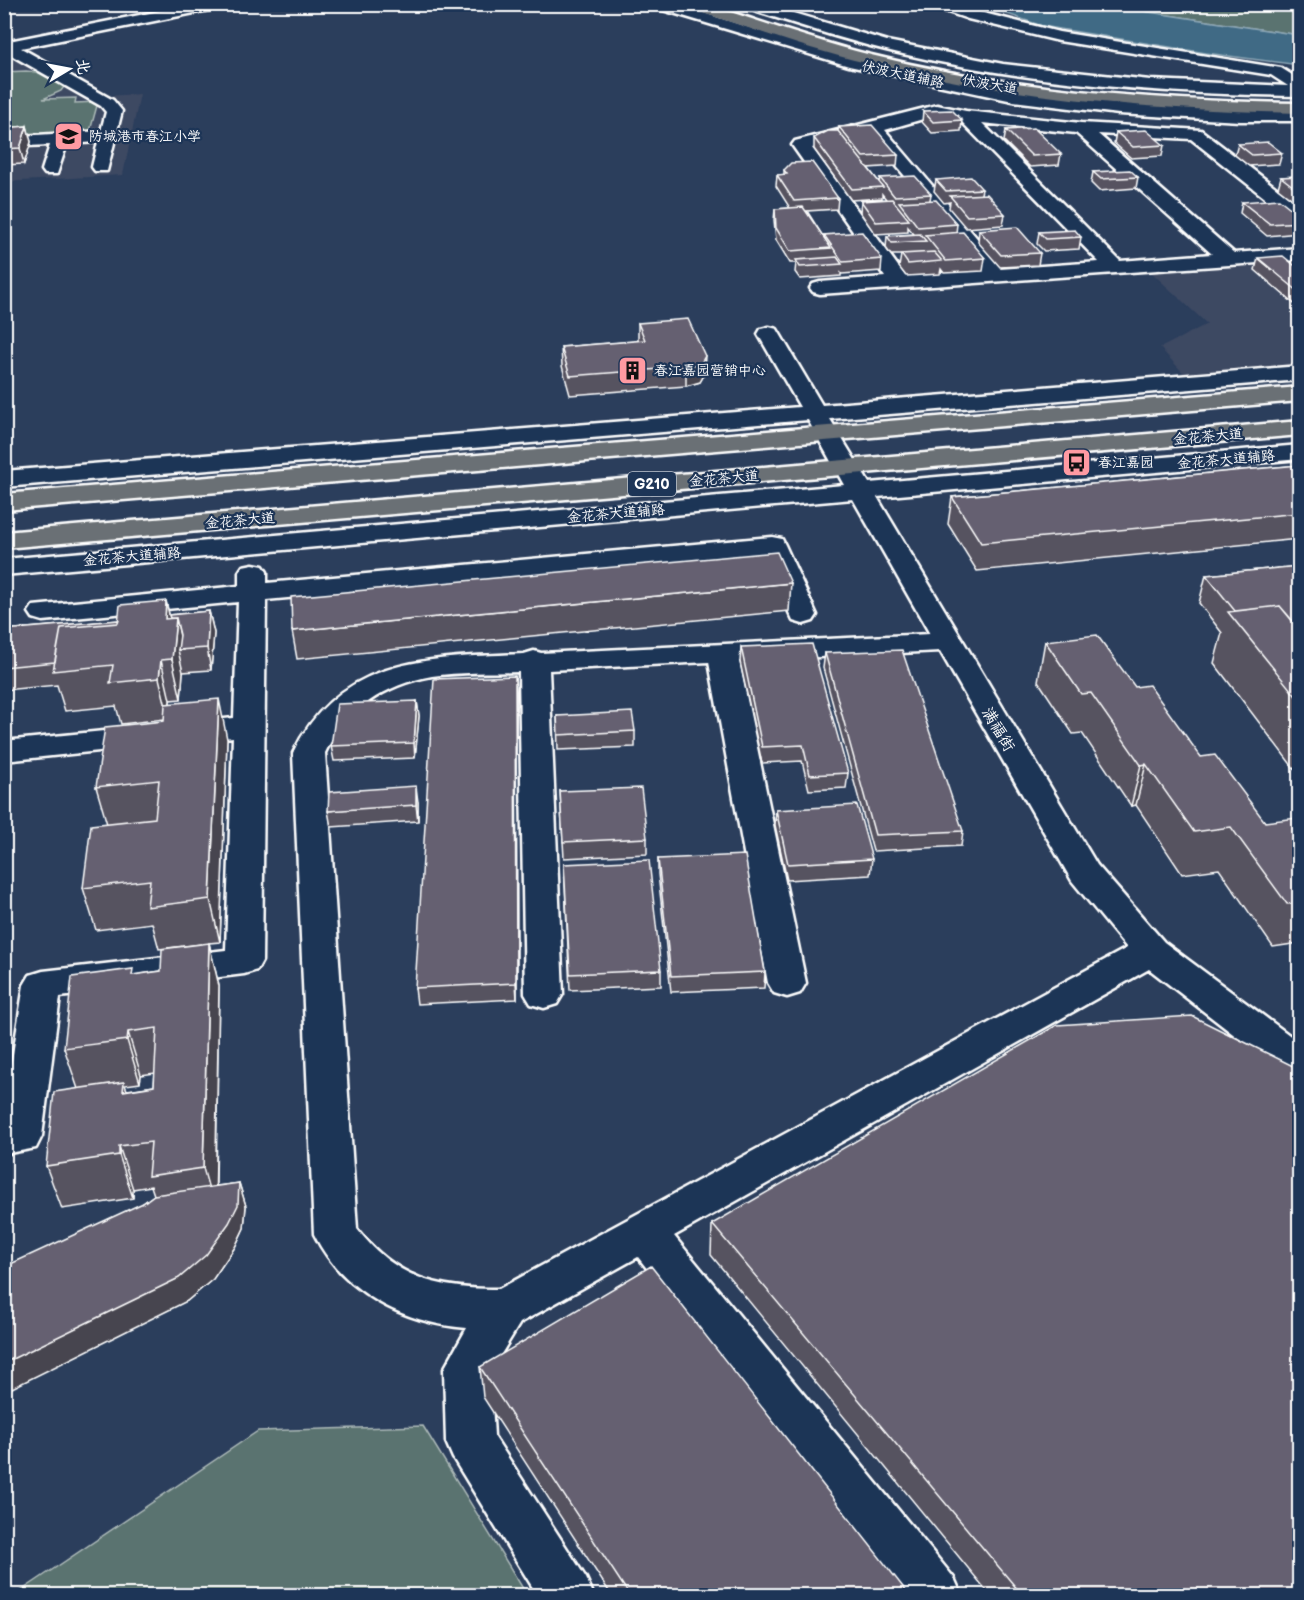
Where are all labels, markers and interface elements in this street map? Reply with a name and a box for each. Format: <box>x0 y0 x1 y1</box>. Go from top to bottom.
north arrow <box>39 39 99 99</box>
text: 北 <box>72 57 93 76</box>
street label: 伏波大道辅路 <box>860 57 946 92</box>
street label: 伏波大道 <box>961 71 1019 98</box>
school or university icon: 防城港市春江小学 <box>52 120 84 152</box>
place label: 防城港市春江小学 <box>89 128 201 145</box>
building icon: 春江嘉园营销中心 <box>617 354 649 386</box>
place label: 春江嘉园营销中心 <box>654 362 766 379</box>
street label: 金花茶大道 <box>1172 425 1244 448</box>
bus stop icon: 春江嘉园 <box>1061 446 1093 478</box>
street label: 金花茶大道辅路 <box>1176 447 1276 472</box>
place label: 春江嘉园 <box>1098 454 1154 471</box>
street label: 金花茶大道 <box>688 467 760 490</box>
road number: G210 <box>628 472 676 496</box>
street label: 金花茶大道辅路 <box>566 501 666 526</box>
street label: 金花茶大道 <box>204 509 276 532</box>
street label: 金花茶大道辅路 <box>82 544 182 569</box>
street label: 满福街 <box>977 704 1018 755</box>

